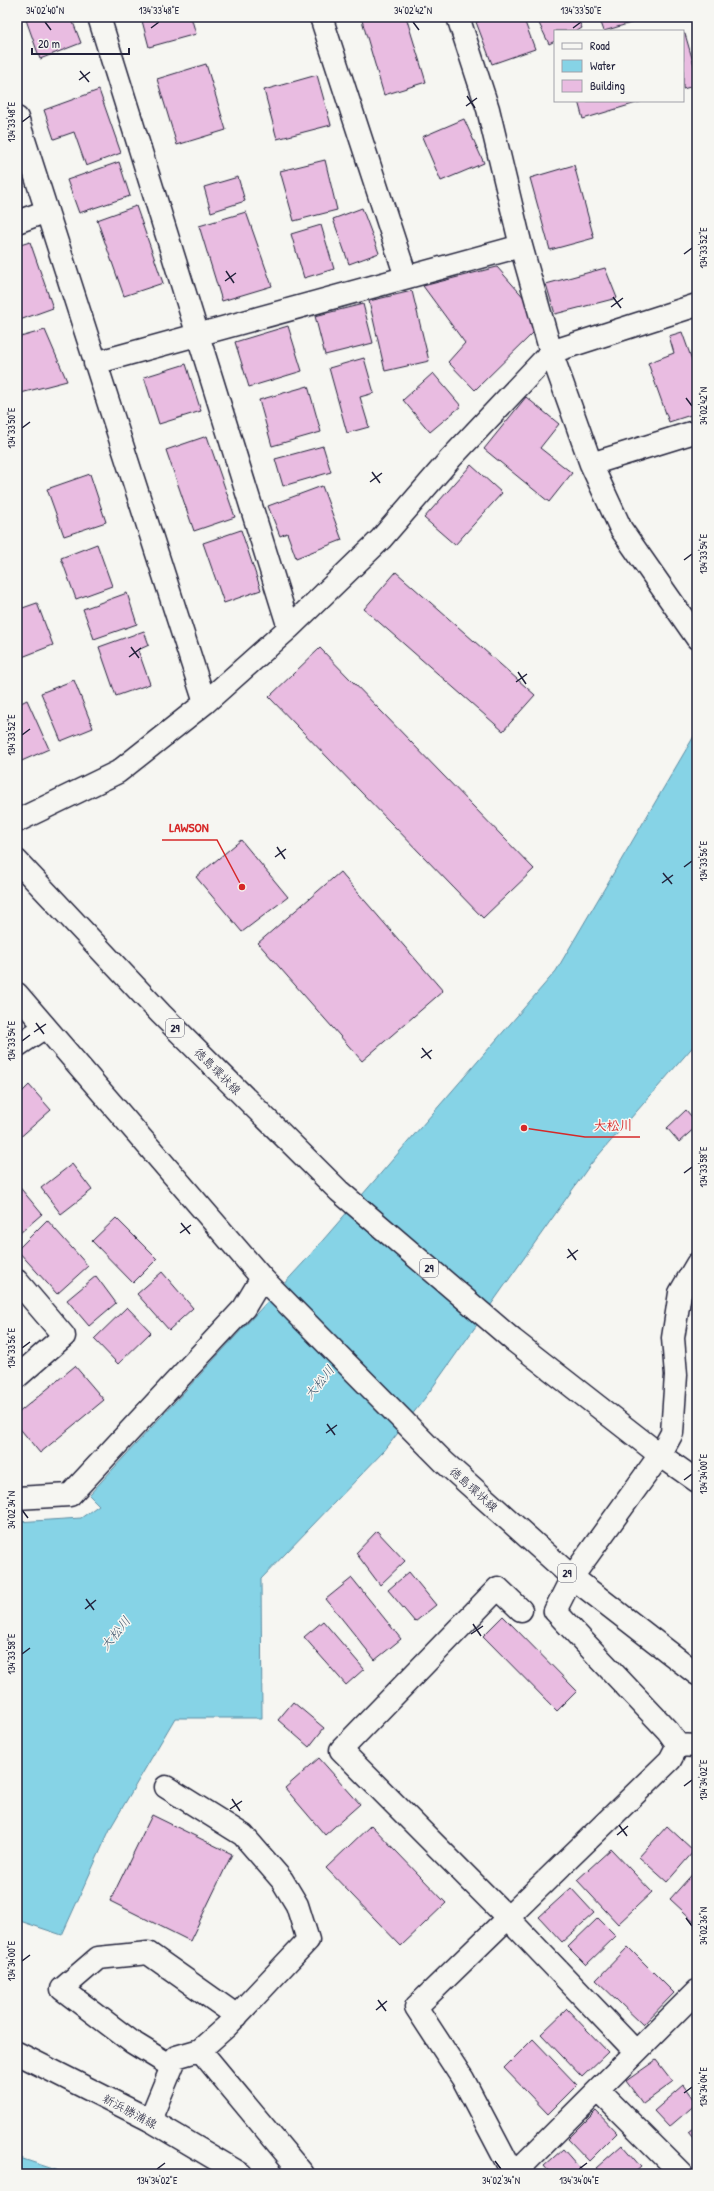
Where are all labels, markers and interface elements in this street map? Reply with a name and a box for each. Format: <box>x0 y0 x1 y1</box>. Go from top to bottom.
text: 34°02'40"N <box>26 4 64 17</box>
text: 134°33'48"E <box>139 4 180 17</box>
text: 34°02'42"N <box>394 4 432 17</box>
text: 134°33'50"E <box>561 4 602 17</box>
scale bar <box>32 30 129 56</box>
legend <box>554 30 684 102</box>
text: 20 m <box>38 35 60 52</box>
text: Road <box>590 37 610 54</box>
text: Water <box>590 57 616 74</box>
text: Building <box>590 77 625 94</box>
text: 134°33'48"E <box>5 101 18 142</box>
text: 134°33'52"E <box>697 227 710 269</box>
text: 34°02'42"N <box>697 387 710 425</box>
text: 134°33'50"E <box>5 407 18 448</box>
text: 134°33'54"E <box>697 533 710 574</box>
text: 134°33'52"E <box>5 714 18 756</box>
callout: LAWSON <box>162 815 217 840</box>
text: LAWSON <box>169 818 209 836</box>
text: 134°33'56"E <box>697 840 710 881</box>
road number: 29 <box>166 1019 184 1037</box>
text: 134°33'54"E <box>5 1020 18 1061</box>
street label: 徳島環状線 <box>191 1044 245 1098</box>
callout: 大松川 <box>585 1112 640 1137</box>
text: 大松川 <box>593 1116 633 1134</box>
text: 134°33'58"E <box>697 1146 710 1187</box>
road number: 29 <box>420 1259 438 1277</box>
text: 134°33'56"E <box>5 1327 18 1368</box>
water label: 大松川 <box>300 1361 338 1403</box>
text: 134°34'00"E <box>697 1453 710 1494</box>
street label: 徳島環状線 <box>446 1463 502 1515</box>
text: 34°02'34"N <box>5 1491 18 1529</box>
road number: 29 <box>558 1564 576 1582</box>
water label: 大松川 <box>96 1612 134 1654</box>
text: 134°33'58"E <box>5 1633 18 1674</box>
text: 134°34'02"E <box>697 1759 710 1800</box>
text: 34°02'36"N <box>697 1907 710 1945</box>
text: 134°34'00"E <box>5 1940 18 1981</box>
text: 134°34'04"E <box>697 2067 710 2107</box>
street label: 新浜勝浦線 <box>100 2089 160 2133</box>
text: 134°34'02"E <box>137 2174 178 2187</box>
text: 34°02'34"N <box>482 2174 520 2187</box>
text: 134°34'04"E <box>559 2174 599 2187</box>

